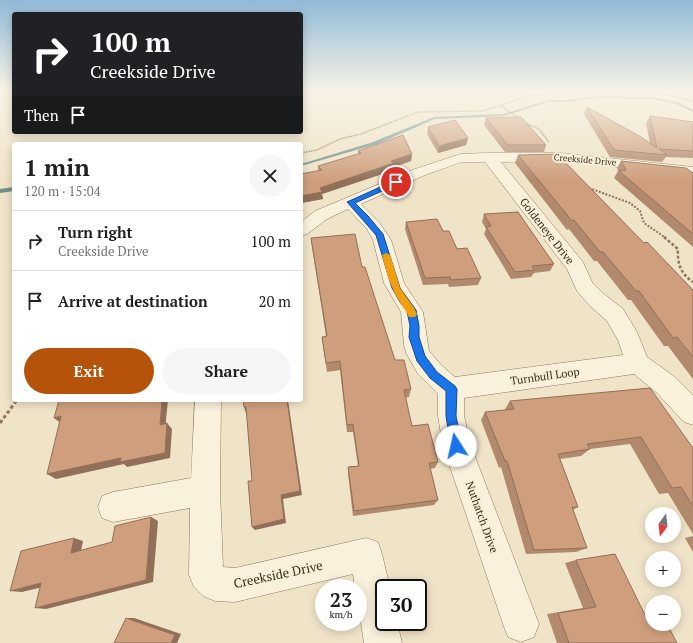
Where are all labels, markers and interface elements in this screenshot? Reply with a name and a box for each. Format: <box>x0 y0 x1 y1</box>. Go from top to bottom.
text: 100 m <box>90 23 171 60</box>
icon: right <box>24 28 76 80</box>
text: Creekside Drive <box>90 59 215 83</box>
icon: arrive <box>67 104 89 126</box>
text: Then <box>24 105 59 125</box>
text: 1 min <box>24 151 90 183</box>
street label: Creekside Drive <box>553 151 617 169</box>
button: close <box>249 155 291 197</box>
pin <box>379 165 413 199</box>
icon: arrive <box>385 171 407 193</box>
text: 120 m · 15:04 <box>24 182 101 200</box>
street label: Goldeneye Drive <box>517 195 578 267</box>
text: Turn right <box>58 222 133 242</box>
icon: right <box>24 230 46 252</box>
text: 100 m <box>250 231 291 251</box>
text: Creekside Drive <box>58 242 149 260</box>
icon: arrive <box>24 290 46 312</box>
text: Arrive at destination <box>58 291 208 311</box>
text: 20 m <box>258 291 291 311</box>
button: Exit <box>24 348 154 394</box>
button: Share <box>162 348 291 394</box>
street label: Turnbull Loop <box>510 364 580 388</box>
position arrow <box>435 425 477 467</box>
street label: Nuthatch Drive <box>463 479 502 555</box>
north arrow <box>645 507 681 543</box>
map controls <box>645 507 681 631</box>
button: + <box>645 551 681 587</box>
street label: Creekside Drive <box>232 556 324 592</box>
speed limit sign: 30 <box>375 579 427 631</box>
text: 23 <box>330 586 352 613</box>
button: − <box>645 595 681 631</box>
text: km/h <box>329 608 353 621</box>

